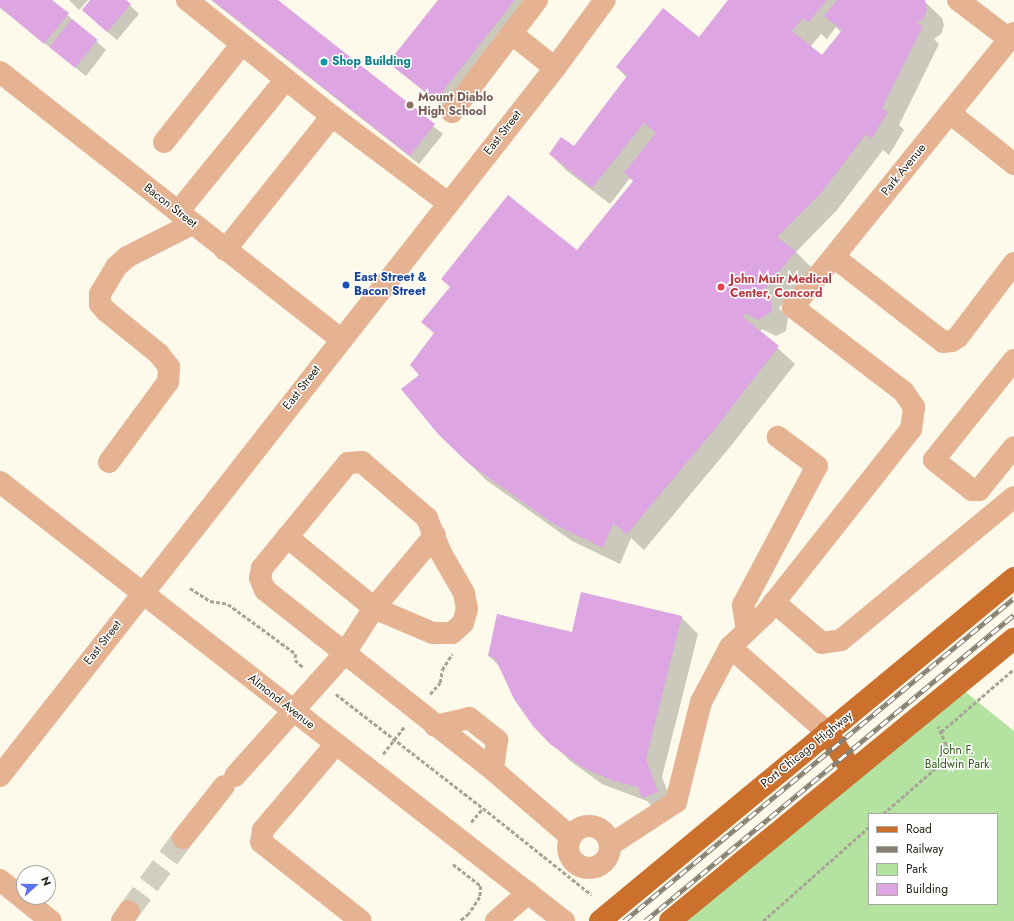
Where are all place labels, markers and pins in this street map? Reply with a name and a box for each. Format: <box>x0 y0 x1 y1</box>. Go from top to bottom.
place label: Shop Building <box>332 55 411 69</box>
marker: Shop Building <box>319 57 329 67</box>
place label: Mount Diablo High School <box>418 91 493 119</box>
marker: Mount Diablo High School <box>405 100 415 110</box>
place label: East Street & Bacon Street <box>354 271 427 299</box>
place label: John Muir Medical Center, Concord <box>730 273 832 301</box>
marker: East Street & Bacon Street <box>341 280 351 290</box>
marker: John Muir Medical Center, Concord <box>715 281 727 293</box>

